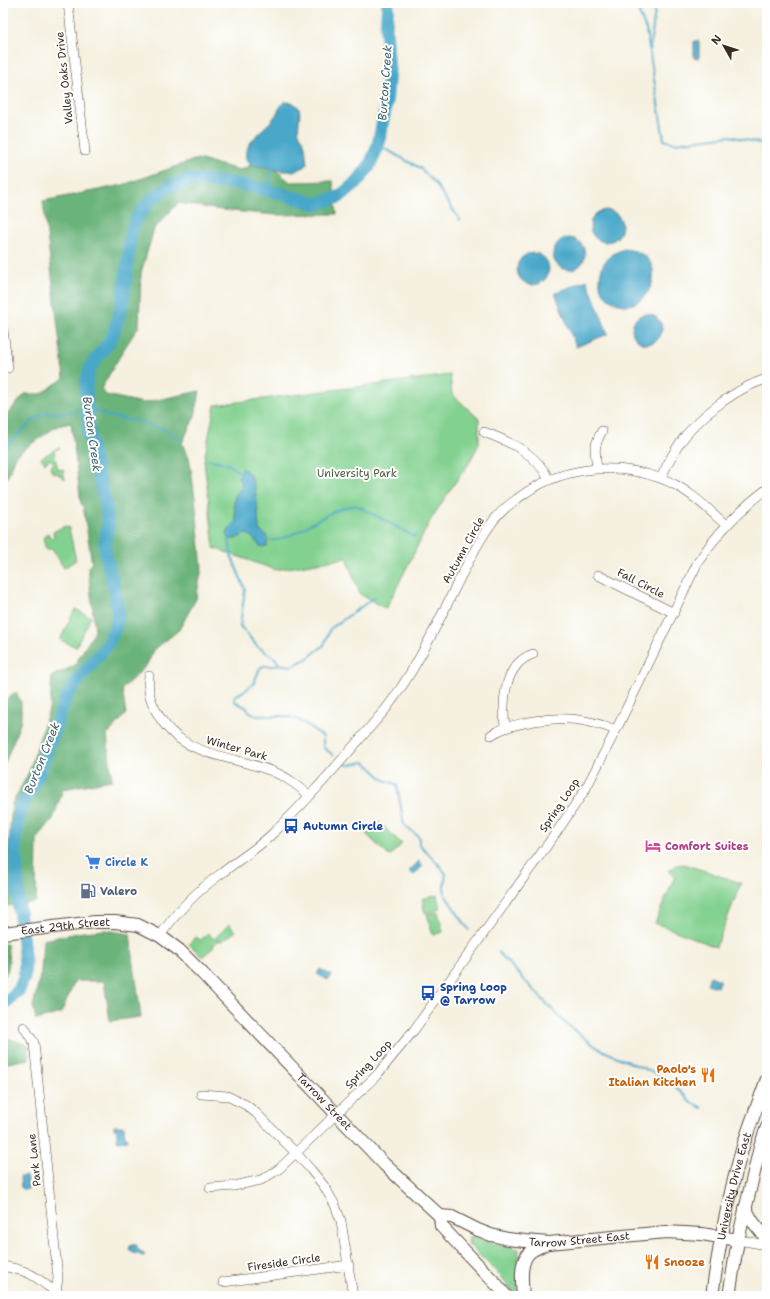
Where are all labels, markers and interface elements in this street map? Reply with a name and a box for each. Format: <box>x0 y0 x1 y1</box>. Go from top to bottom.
north arrow <box>704 26 744 66</box>
street label: Valley Oaks Drive <box>52 31 77 125</box>
text: N <box>708 32 725 48</box>
water label: Burton Creek <box>374 45 396 121</box>
water label: Burton Creek <box>79 395 105 473</box>
park label: University Park <box>317 466 397 481</box>
street label: Autumn Circle <box>439 514 488 586</box>
street label: Fall Circle <box>614 565 667 602</box>
water label: Burton Creek <box>20 720 64 796</box>
street label: Winter Park <box>204 733 269 764</box>
street label: Spring Loop <box>536 775 583 835</box>
bus stop icon: Autumn Circle <box>282 817 300 835</box>
place label: Autumn Circle <box>303 819 384 834</box>
hotel icon: Comfort Suites <box>644 837 662 855</box>
place label: Comfort Suites <box>665 839 749 854</box>
supermarket icon: Circle K <box>84 853 102 871</box>
place label: Circle K <box>105 855 148 870</box>
fuel station icon: Valero <box>79 882 97 900</box>
place label: Valero <box>100 884 137 899</box>
street label: East 29th Street <box>20 915 110 939</box>
place label: Spring Loop @ Tarrow <box>440 980 507 1008</box>
bus stop icon: Spring Loop @ Tarrow <box>419 984 437 1002</box>
street label: Spring Loop <box>342 1036 395 1092</box>
place label: Paolo's Italian Kitchen <box>608 1062 697 1090</box>
restaurant icon: Paolo's Italian Kitchen <box>699 1066 717 1084</box>
street label: Tarrow Street <box>293 1070 355 1134</box>
street label: University Drive East <box>714 1130 755 1242</box>
street label: Park Lane <box>24 1133 45 1187</box>
street label: Tarrow Street East <box>528 1228 630 1251</box>
street label: Fireside Circle <box>247 1250 322 1275</box>
restaurant icon: Snooze <box>643 1253 661 1271</box>
place label: Snooze <box>664 1255 705 1270</box>

